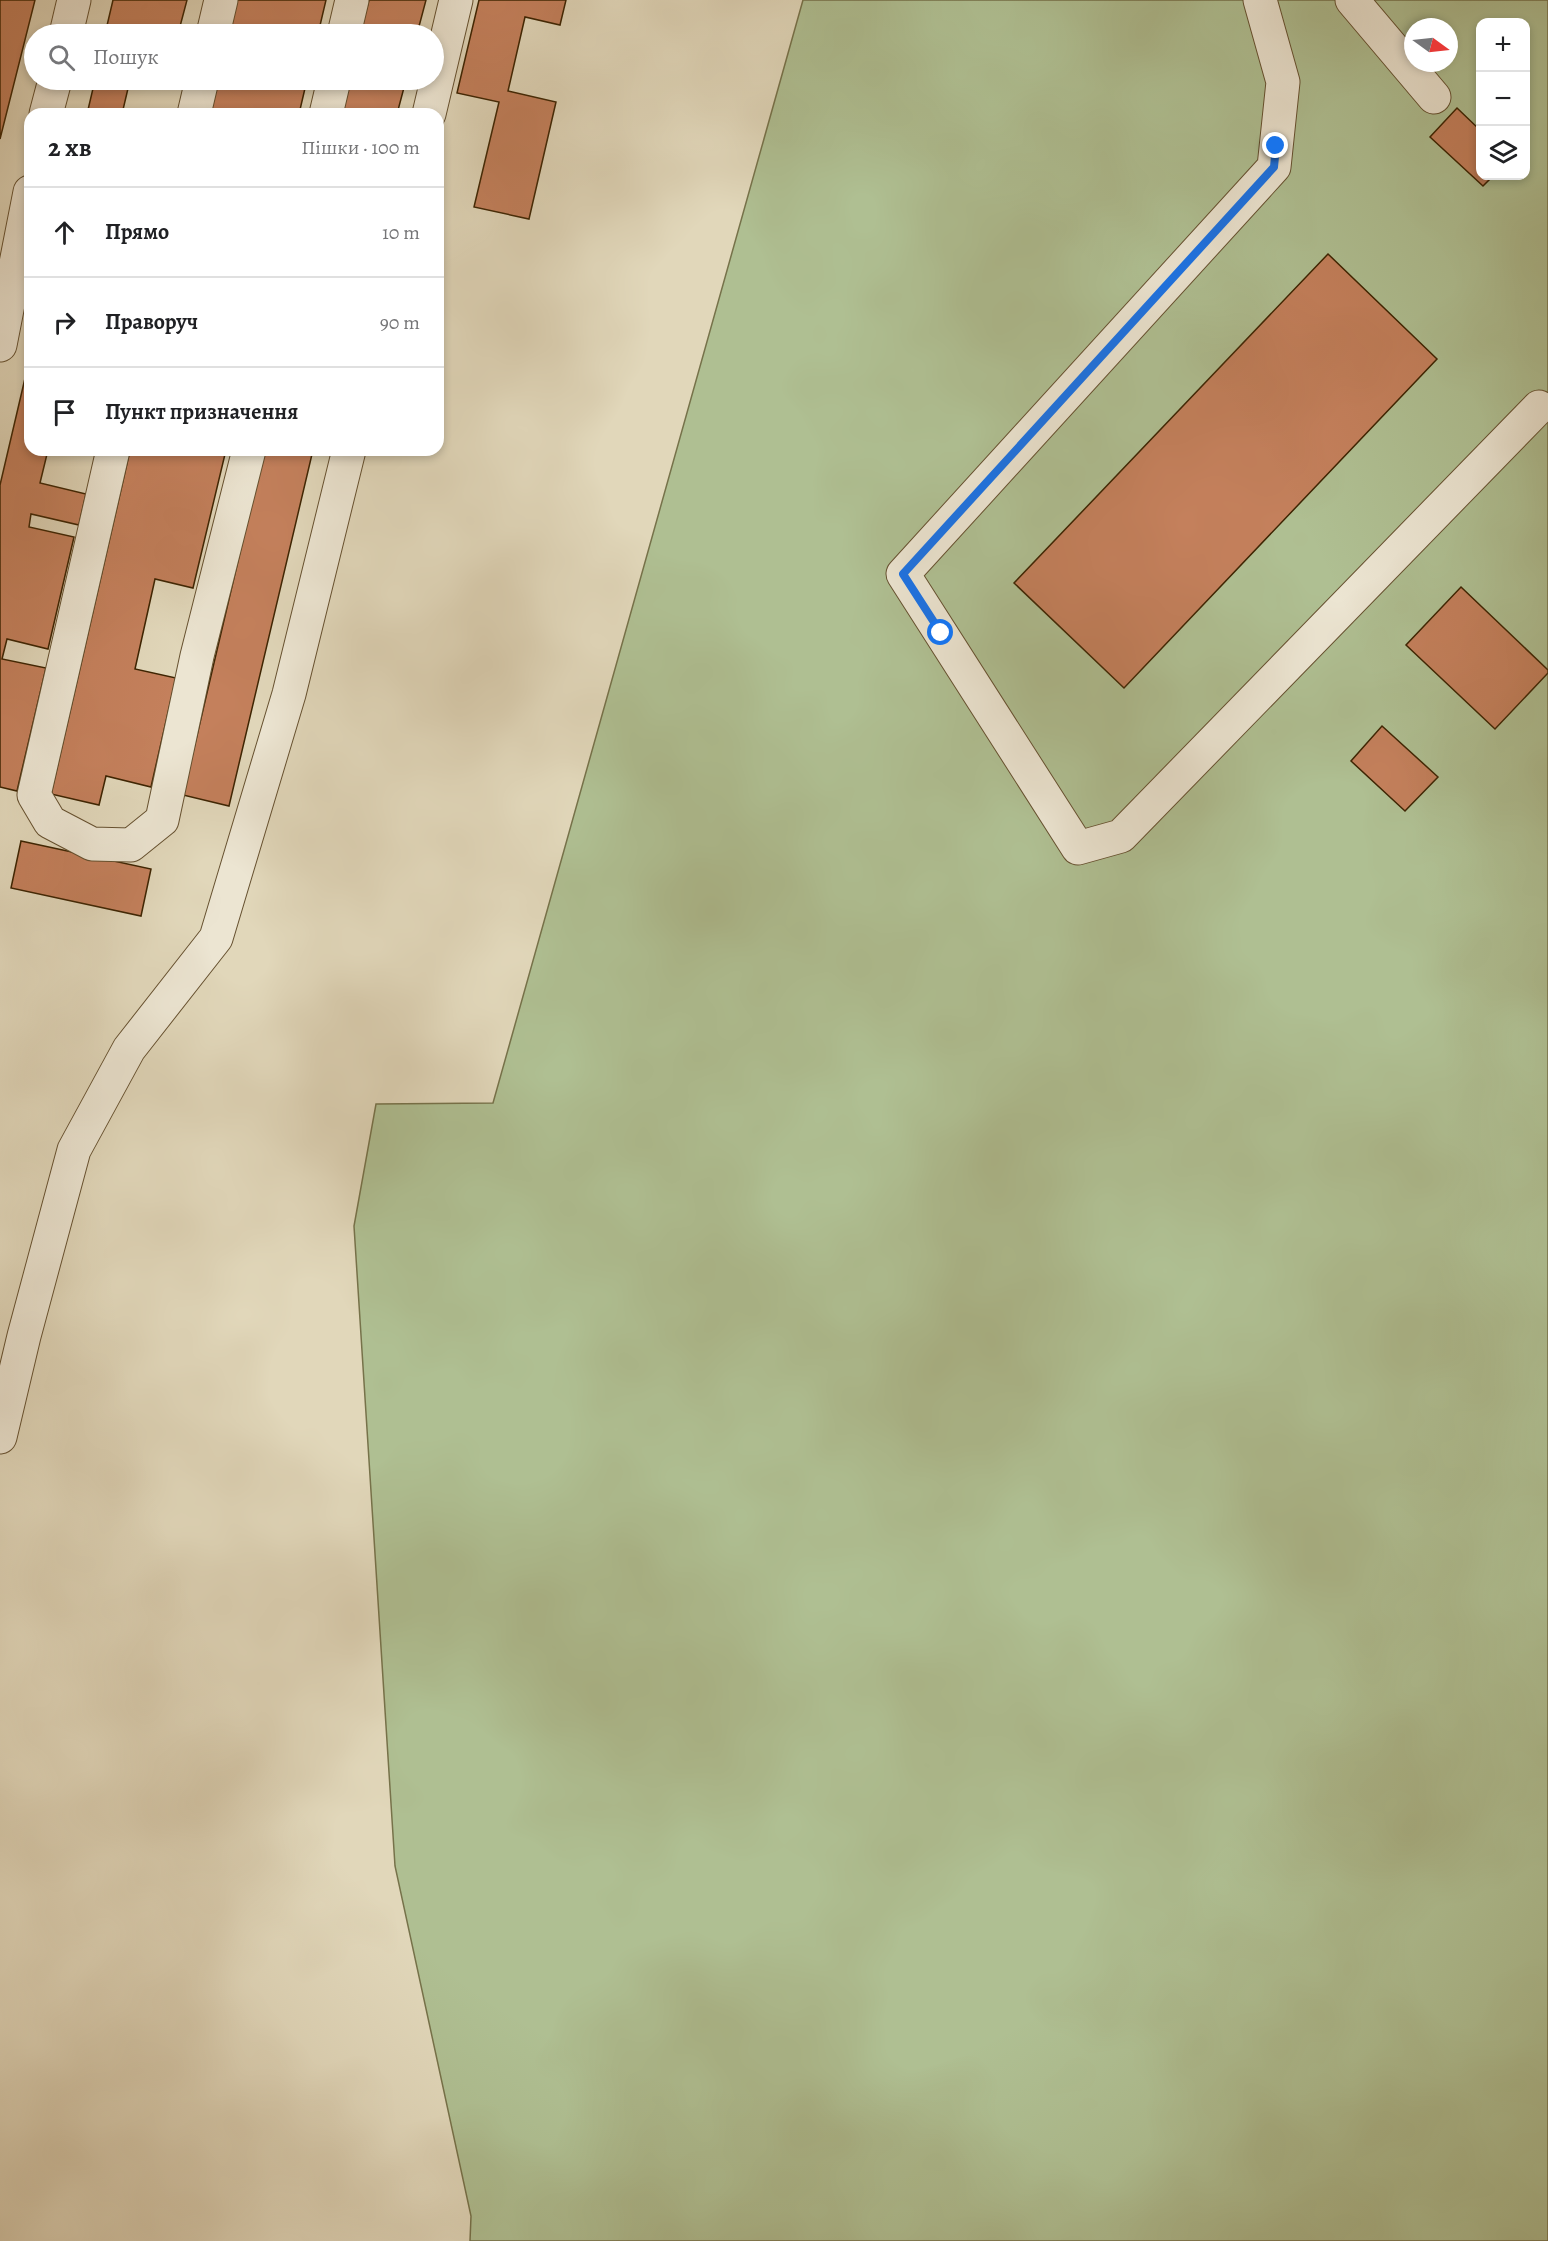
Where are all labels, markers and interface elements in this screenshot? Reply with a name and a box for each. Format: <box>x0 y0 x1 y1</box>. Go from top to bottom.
north arrow <box>1404 18 1458 72</box>
map controls <box>1476 18 1530 180</box>
button: + <box>1476 18 1530 72</box>
search box <box>24 24 444 90</box>
icon: search <box>45 41 78 74</box>
text: Пошук <box>93 42 159 72</box>
button: − <box>1476 72 1530 126</box>
button: layers <box>1476 126 1530 180</box>
text: 2 хв <box>48 130 92 165</box>
route end <box>1262 132 1288 158</box>
text: Пішки · 100 m <box>301 134 420 161</box>
icon: ahead <box>48 216 81 249</box>
text: Прямо <box>105 217 169 247</box>
text: 10 m <box>382 219 420 246</box>
icon: right <box>48 306 81 339</box>
text: Праворуч <box>105 307 198 337</box>
text: 90 m <box>380 309 420 336</box>
icon: arrive <box>48 396 81 429</box>
text: Пункт призначення <box>105 397 298 427</box>
route start <box>927 619 953 645</box>

